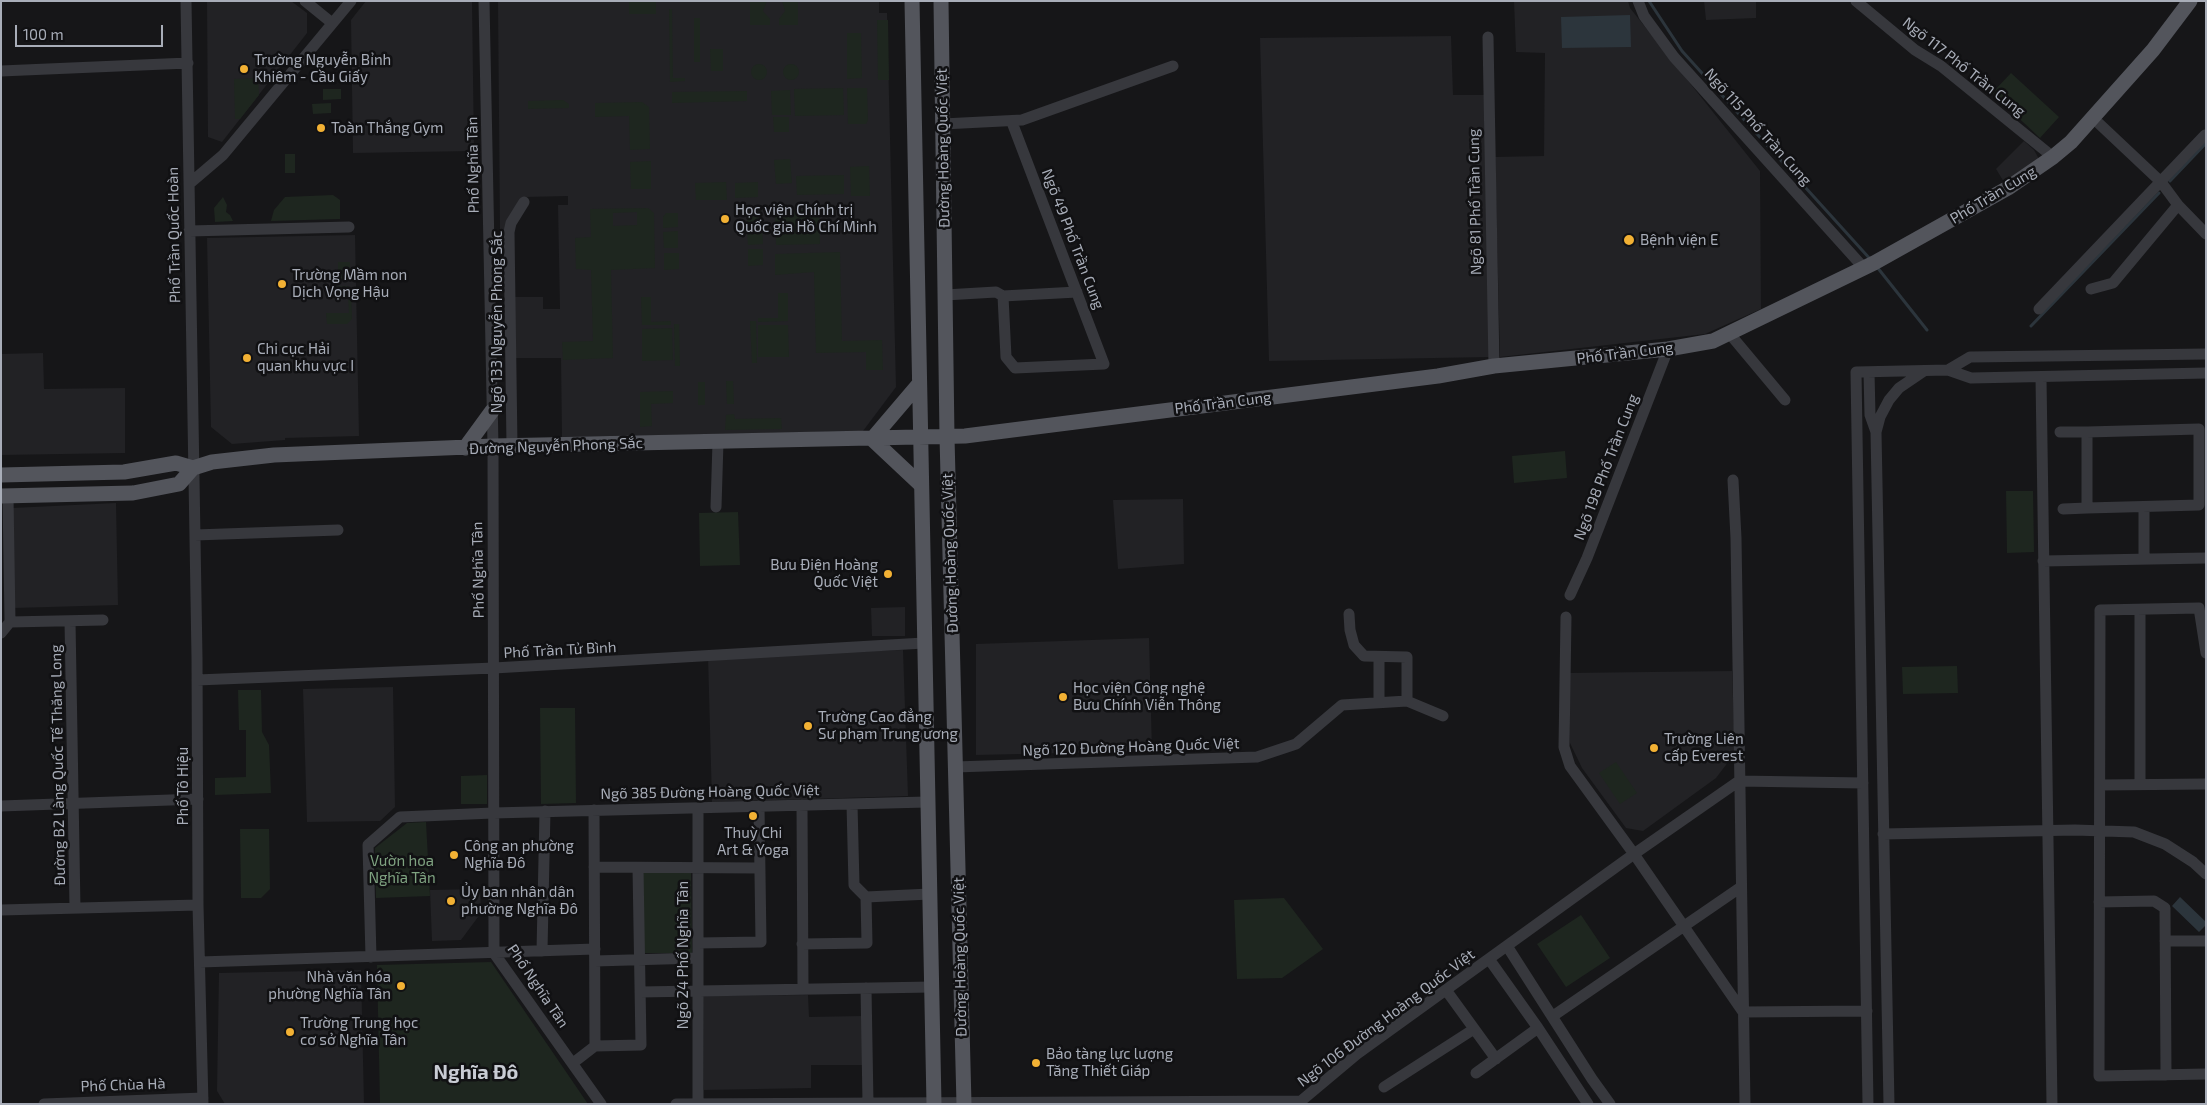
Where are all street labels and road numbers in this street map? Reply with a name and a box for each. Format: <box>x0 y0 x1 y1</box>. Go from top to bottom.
street label: Ngõ 117 Phố Trần Cung <box>1899 13 2029 121</box>
street label: Ngõ 115 Phố Trần Cung <box>1701 65 1815 189</box>
street label: Đường Hoàng Quốc Việt <box>933 68 953 228</box>
street label: Phố Nghĩa Tân <box>463 117 483 213</box>
street label: Ngõ 81 Phố Trần Cung <box>1465 129 1485 275</box>
street label: Phố Trần Cung <box>1947 162 2039 228</box>
street label: Ngõ 49 Phố Trần Cung <box>1038 166 1108 312</box>
street label: Phố Trần Quốc Hoàn <box>164 167 184 303</box>
street label: Ngõ 133 Nguyễn Phong Sắc <box>488 231 506 413</box>
street label: Phố Trần Cung <box>1576 338 1674 368</box>
street label: Phố Trần Cung <box>1174 388 1272 418</box>
street label: Ngõ 198 Phố Trần Cung <box>1570 391 1642 543</box>
street label: Đường Nguyễn Phong Sắc <box>469 434 643 458</box>
street label: Đường Hoàng Quốc Việt <box>938 473 962 633</box>
street label: Phố Nghĩa Tân <box>468 522 488 618</box>
street label: Phố Trần Tử Bình <box>503 638 617 662</box>
street label: Đường B2 Làng Quốc Tế Thăng Long <box>47 644 69 886</box>
street label: Ngõ 120 Đường Hoàng Quốc Việt <box>1022 734 1240 760</box>
street label: Phố Tô Hiệu <box>174 747 192 825</box>
street label: Ngõ 385 Đường Hoàng Quốc Việt <box>600 781 820 803</box>
street label: Đường Hoàng Quốc Việt <box>950 877 970 1037</box>
street label: Ngõ 24 Phố Nghĩa Tân <box>674 881 692 1029</box>
street label: Phố Nghĩa Tân <box>504 941 572 1031</box>
street label: Ngõ 106 Đường Hoàng Quốc Việt <box>1294 945 1478 1091</box>
street label: Phố Chùa Hà <box>80 1075 166 1095</box>

